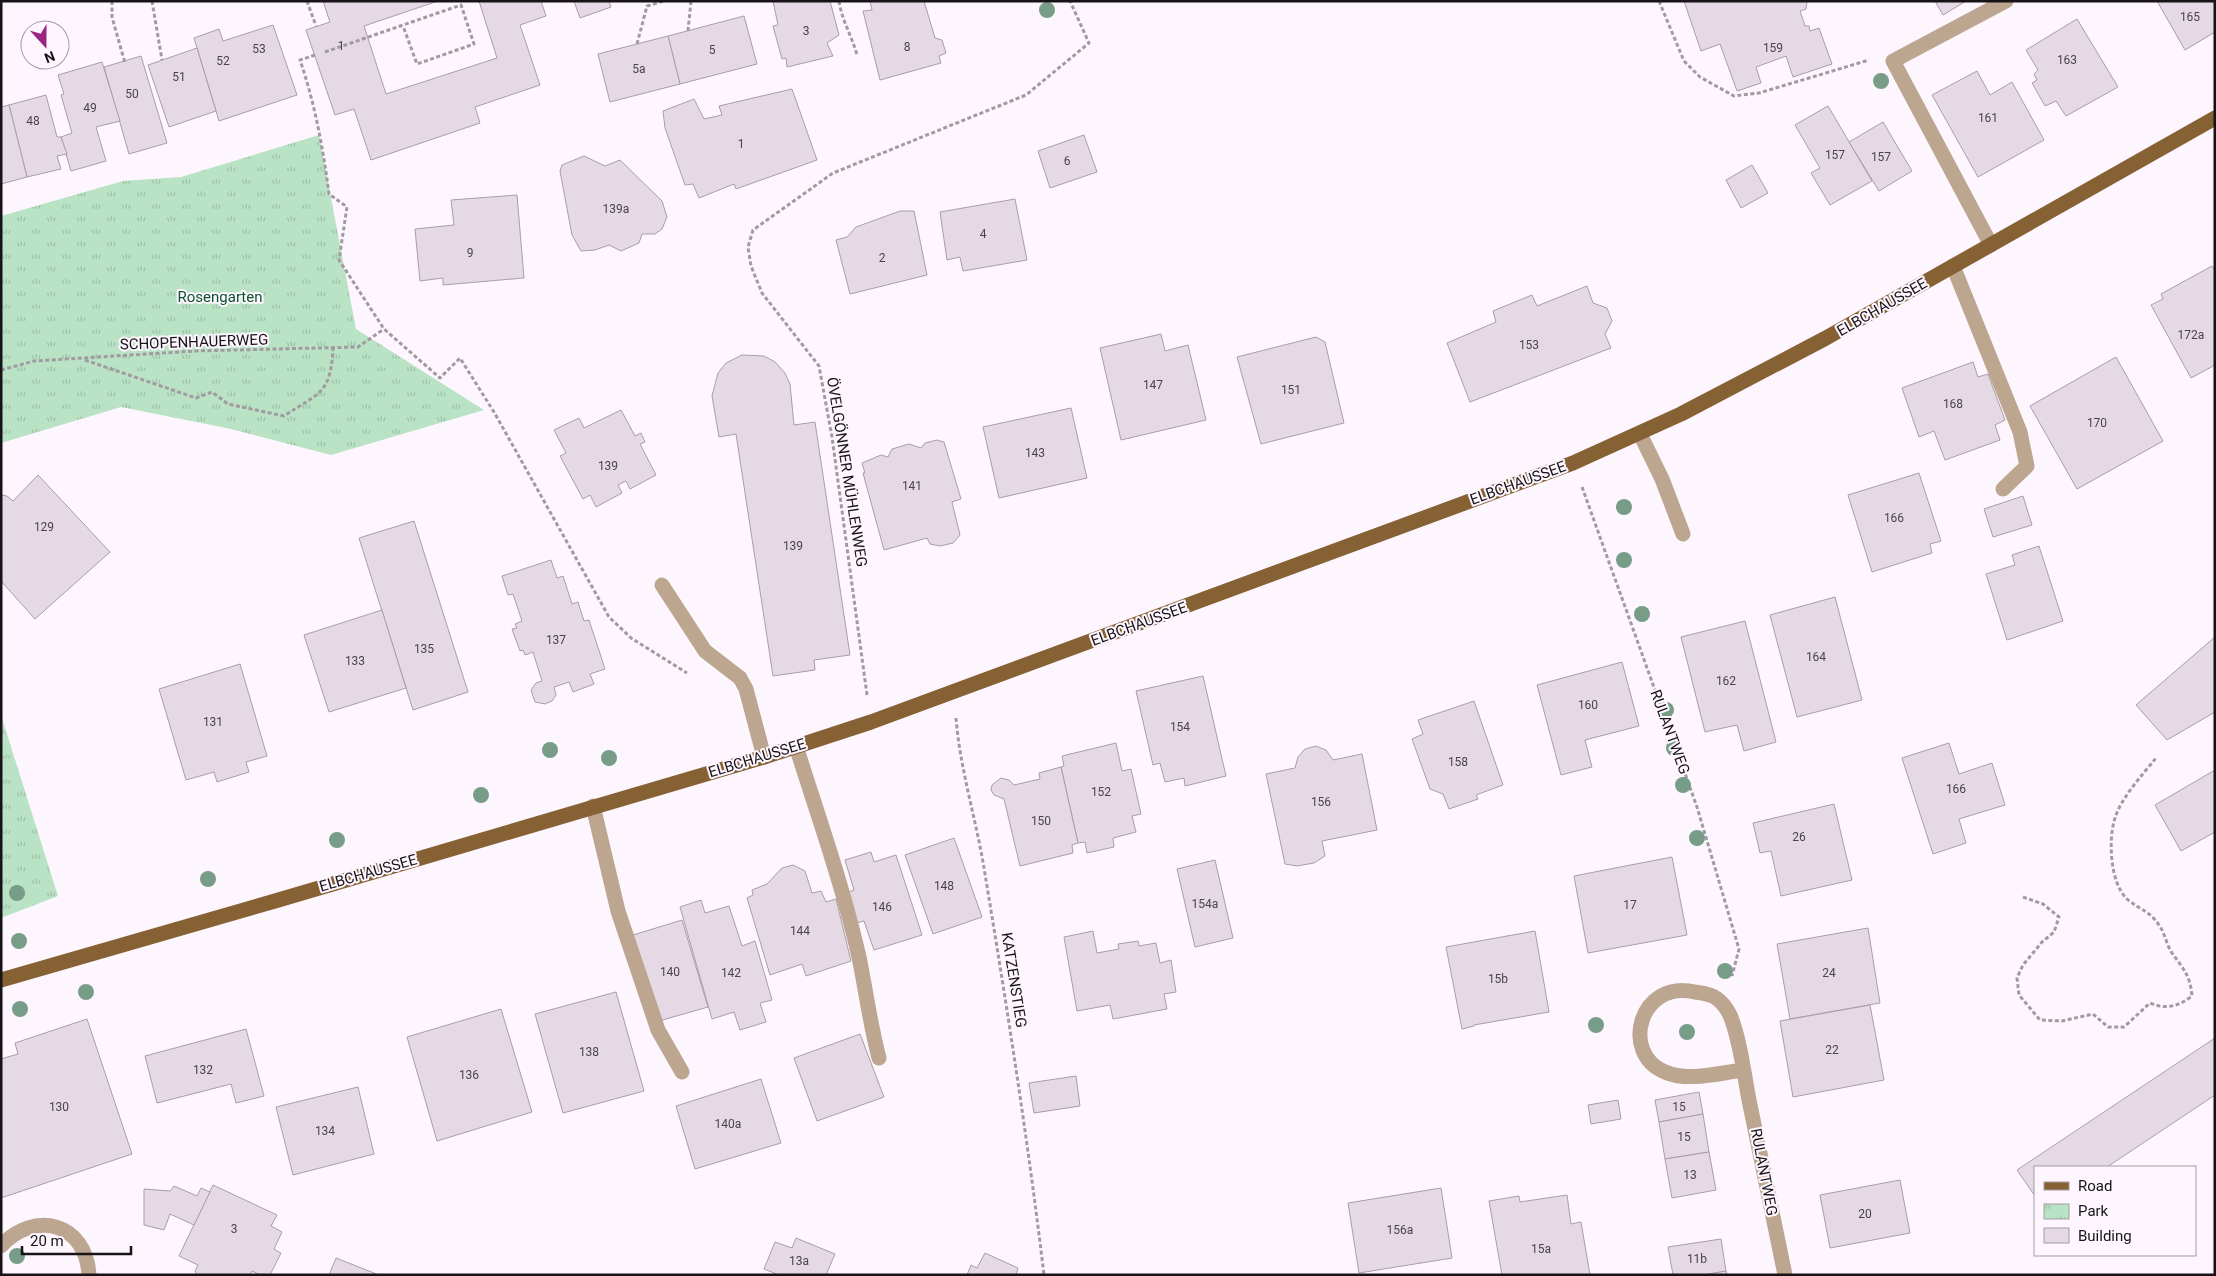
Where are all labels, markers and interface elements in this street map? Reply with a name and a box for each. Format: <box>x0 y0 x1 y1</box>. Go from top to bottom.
house number: 165 <box>2180 10 2200 24</box>
north arrow <box>20 20 70 70</box>
house number: 3 <box>803 24 809 38</box>
house number: 1 <box>338 39 344 53</box>
house number: 8 <box>904 40 911 54</box>
house number: 159 <box>1763 41 1783 55</box>
house number: 53 <box>252 42 266 56</box>
house number: 5 <box>709 43 716 57</box>
text: N <box>42 48 57 66</box>
house number: 163 <box>2057 53 2077 67</box>
house number: 52 <box>216 54 230 68</box>
house number: 5a <box>632 62 646 76</box>
house number: 51 <box>172 70 186 84</box>
house number: 50 <box>125 87 139 101</box>
house number: 49 <box>83 101 97 115</box>
house number: 161 <box>1978 111 1998 125</box>
house number: 48 <box>26 114 40 128</box>
house number: 1 <box>738 137 744 151</box>
house number: 157 <box>1825 148 1845 162</box>
house number: 157 <box>1871 150 1891 164</box>
house number: 6 <box>1064 154 1071 168</box>
house number: 139a <box>603 202 629 216</box>
house number: 4 <box>980 227 987 241</box>
house number: 9 <box>467 246 473 260</box>
house number: 2 <box>879 251 886 265</box>
street label: ELBCHAUSSEE <box>1834 274 1931 340</box>
park label: Rosengarten <box>178 288 262 306</box>
house number: 172a <box>2178 328 2204 342</box>
street label: SCHOPENHAUERWEG <box>120 330 268 354</box>
house number: 153 <box>1519 338 1539 352</box>
street label: ÖVELGÖNNER MÜHLENWEG <box>823 376 871 568</box>
house number: 147 <box>1143 378 1163 392</box>
house number: 151 <box>1281 383 1301 397</box>
house number: 168 <box>1943 397 1963 411</box>
house number: 170 <box>2087 416 2107 430</box>
house number: 143 <box>1025 446 1045 460</box>
street label: ELBCHAUSSEE <box>1468 457 1569 509</box>
house number: 139 <box>598 459 618 473</box>
house number: 141 <box>902 479 922 493</box>
house number: 166 <box>1884 511 1904 525</box>
house number: 129 <box>34 520 54 534</box>
house number: 139 <box>783 539 803 553</box>
street label: ELBCHAUSSEE <box>1089 598 1190 650</box>
house number: 137 <box>546 633 566 647</box>
house number: 135 <box>414 642 434 656</box>
house number: 164 <box>1806 650 1826 664</box>
house number: 133 <box>345 654 365 668</box>
house number: 162 <box>1716 674 1736 688</box>
street label: RULANTWEG <box>1646 687 1694 777</box>
house number: 160 <box>1578 698 1598 712</box>
house number: 131 <box>203 715 223 729</box>
house number: 154 <box>1170 720 1190 734</box>
street label: ELBCHAUSSEE <box>706 735 808 781</box>
house number: 158 <box>1448 755 1468 769</box>
house number: 166 <box>1946 782 1966 796</box>
house number: 152 <box>1091 785 1111 799</box>
house number: 156 <box>1311 795 1331 809</box>
house number: 150 <box>1031 814 1051 828</box>
house number: 26 <box>1792 830 1806 844</box>
street label: ELBCHAUSSEE <box>317 850 419 896</box>
house number: 148 <box>934 879 954 893</box>
house number: 154a <box>1192 897 1218 911</box>
house number: 17 <box>1623 898 1637 912</box>
house number: 146 <box>872 900 892 914</box>
house number: 144 <box>790 924 810 938</box>
street label: KATZENSTIEG <box>998 931 1030 1029</box>
house number: 140 <box>660 965 680 979</box>
house number: 142 <box>721 966 741 980</box>
house number: 24 <box>1822 966 1836 980</box>
house number: 15b <box>1488 972 1508 986</box>
house number: 22 <box>1825 1043 1839 1057</box>
house number: 138 <box>579 1045 599 1059</box>
house number: 132 <box>193 1063 213 1077</box>
house number: 136 <box>459 1068 479 1082</box>
house number: 130 <box>49 1100 69 1114</box>
house number: 15 <box>1672 1100 1686 1114</box>
house number: 140a <box>715 1117 741 1131</box>
house number: 134 <box>315 1124 335 1138</box>
street label: RULANTWEG <box>1747 1127 1781 1217</box>
house number: 15 <box>1677 1130 1691 1144</box>
legend <box>2034 1166 2196 1256</box>
house number: 13 <box>1683 1168 1697 1182</box>
text: Road <box>2078 1177 2112 1195</box>
text: Park <box>2078 1202 2109 1220</box>
house number: 20 <box>1858 1207 1872 1221</box>
house number: 3 <box>231 1222 237 1236</box>
house number: 156a <box>1387 1223 1413 1237</box>
scale bar <box>22 1224 131 1256</box>
text: Building <box>2078 1227 2132 1245</box>
text: 20 m <box>30 1232 64 1250</box>
house number: 15a <box>1531 1242 1551 1256</box>
house number: 11b <box>1687 1252 1707 1266</box>
house number: 13a <box>789 1254 809 1268</box>

